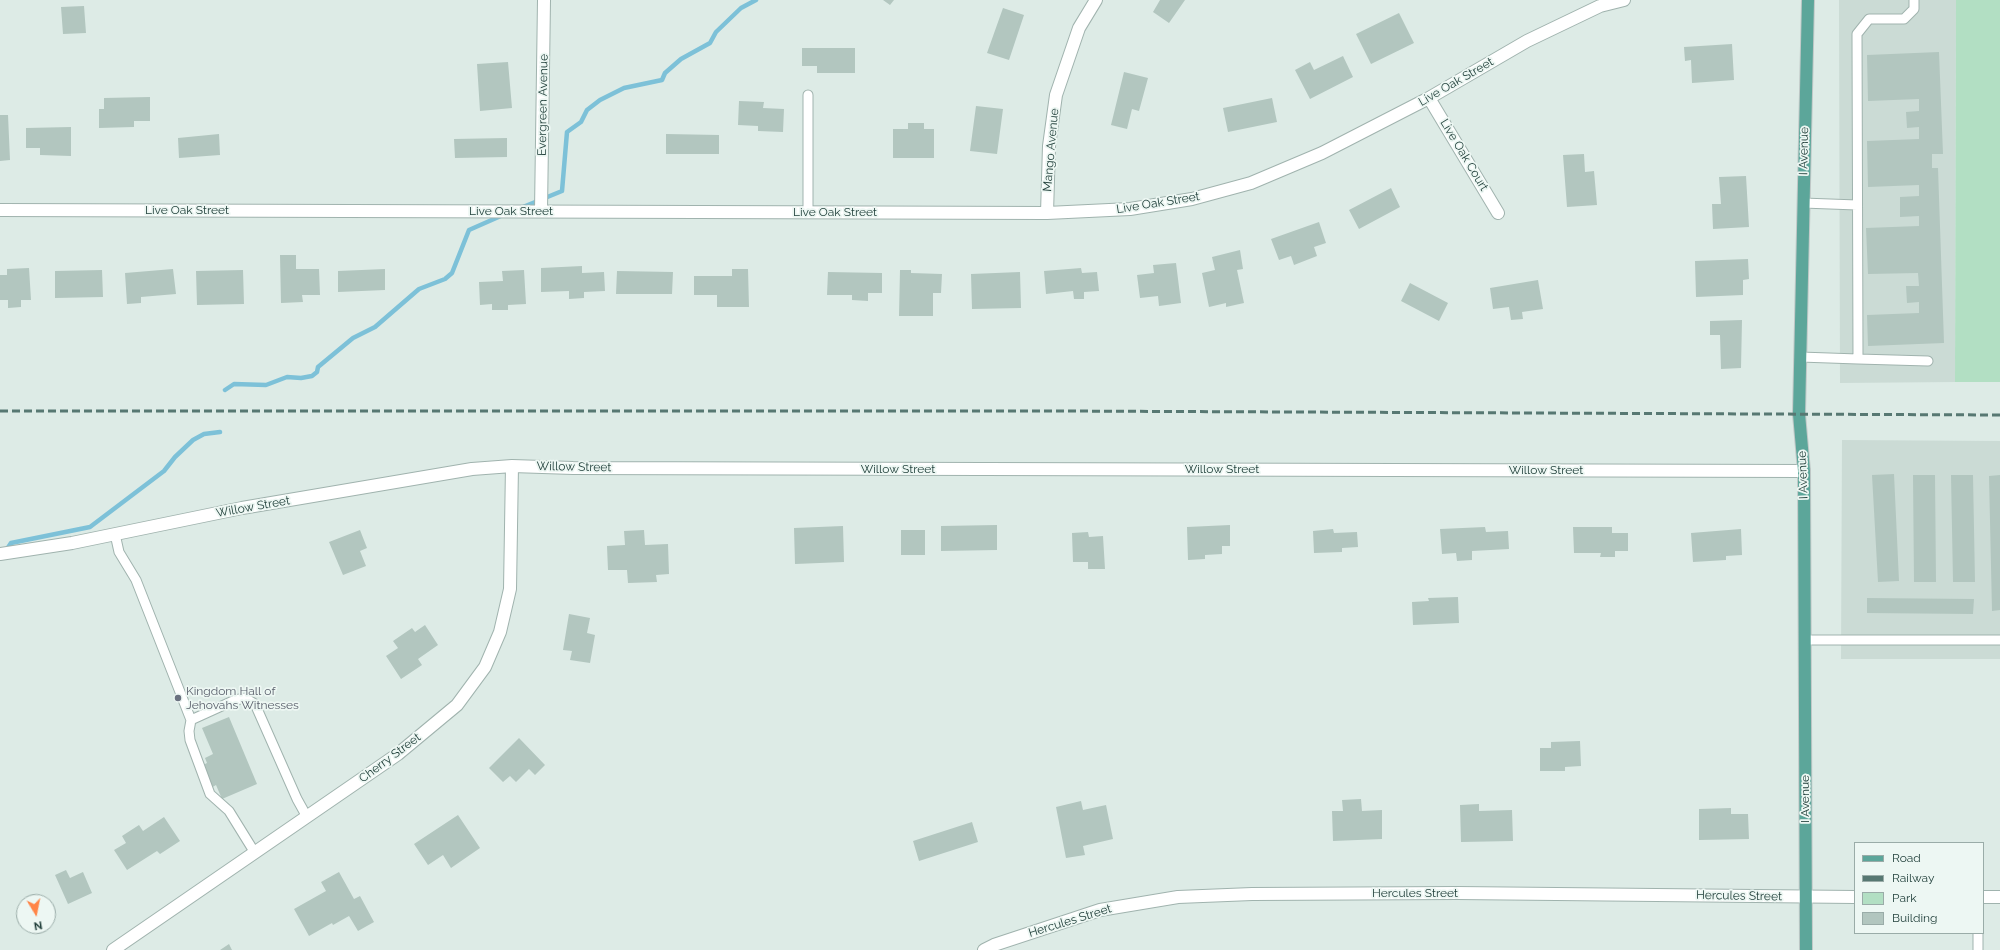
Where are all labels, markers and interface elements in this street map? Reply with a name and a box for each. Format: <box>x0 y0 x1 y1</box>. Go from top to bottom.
street label: Evergreen Avenue <box>535 54 551 156</box>
street label: Live Oak Street <box>1416 55 1496 109</box>
street label: Mango Avenue <box>1040 108 1062 192</box>
street label: Live Oak Court <box>1437 116 1491 194</box>
street label: I Avenue <box>1796 127 1812 175</box>
street label: Live Oak Street <box>1115 189 1201 217</box>
street label: Live Oak Street <box>145 203 229 217</box>
street label: Live Oak Street <box>469 204 553 218</box>
street label: Live Oak Street <box>793 205 877 219</box>
street label: I Avenue <box>1795 451 1811 499</box>
street label: Willow Street <box>537 459 611 475</box>
street label: Willow Street <box>861 462 935 476</box>
street label: Willow Street <box>1185 462 1259 476</box>
street label: Willow Street <box>1509 463 1583 477</box>
street label: Willow Street <box>215 493 291 521</box>
place label: Kingdom Hall of Jehovahs Witnesses <box>186 684 299 712</box>
marker: Kingdom Hall of Jehovahs Witnesses <box>173 693 183 703</box>
street label: Cherry Street <box>356 730 424 786</box>
street label: I Avenue <box>1798 775 1812 823</box>
legend <box>1854 842 1984 934</box>
text: Road <box>1892 851 1921 865</box>
text: Railway <box>1892 871 1934 885</box>
street label: Hercules Street <box>1372 886 1458 900</box>
street label: Hercules Street <box>1696 888 1782 904</box>
text: Park <box>1892 891 1917 905</box>
north arrow <box>16 894 56 934</box>
street label: Hercules Street <box>1027 902 1113 940</box>
text: Building <box>1892 911 1938 925</box>
text: N <box>33 918 43 932</box>

